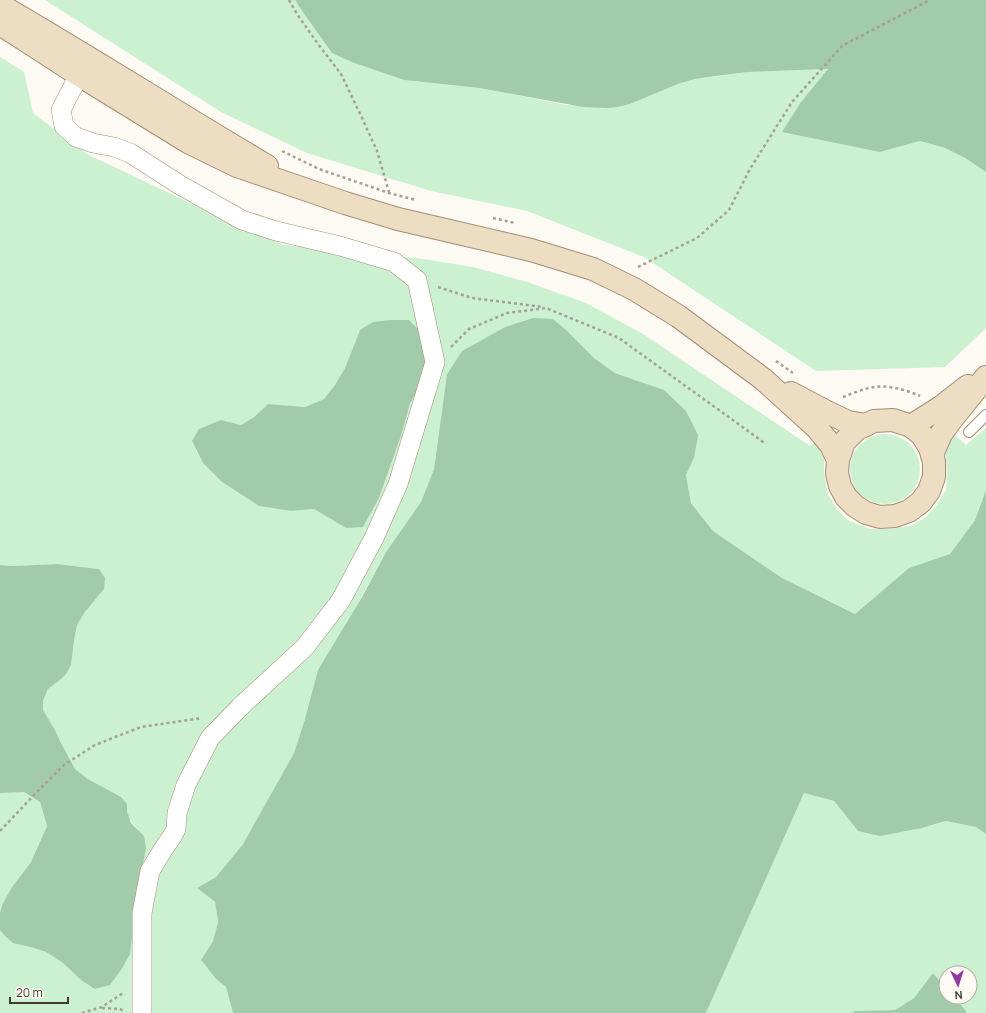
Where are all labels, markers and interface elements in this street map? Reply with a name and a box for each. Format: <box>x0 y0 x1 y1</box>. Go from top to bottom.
north arrow <box>938 965 978 1005</box>
scale bar <box>10 979 68 1005</box>
text: 20 m <box>16 984 43 1001</box>
text: N <box>954 988 963 1003</box>

